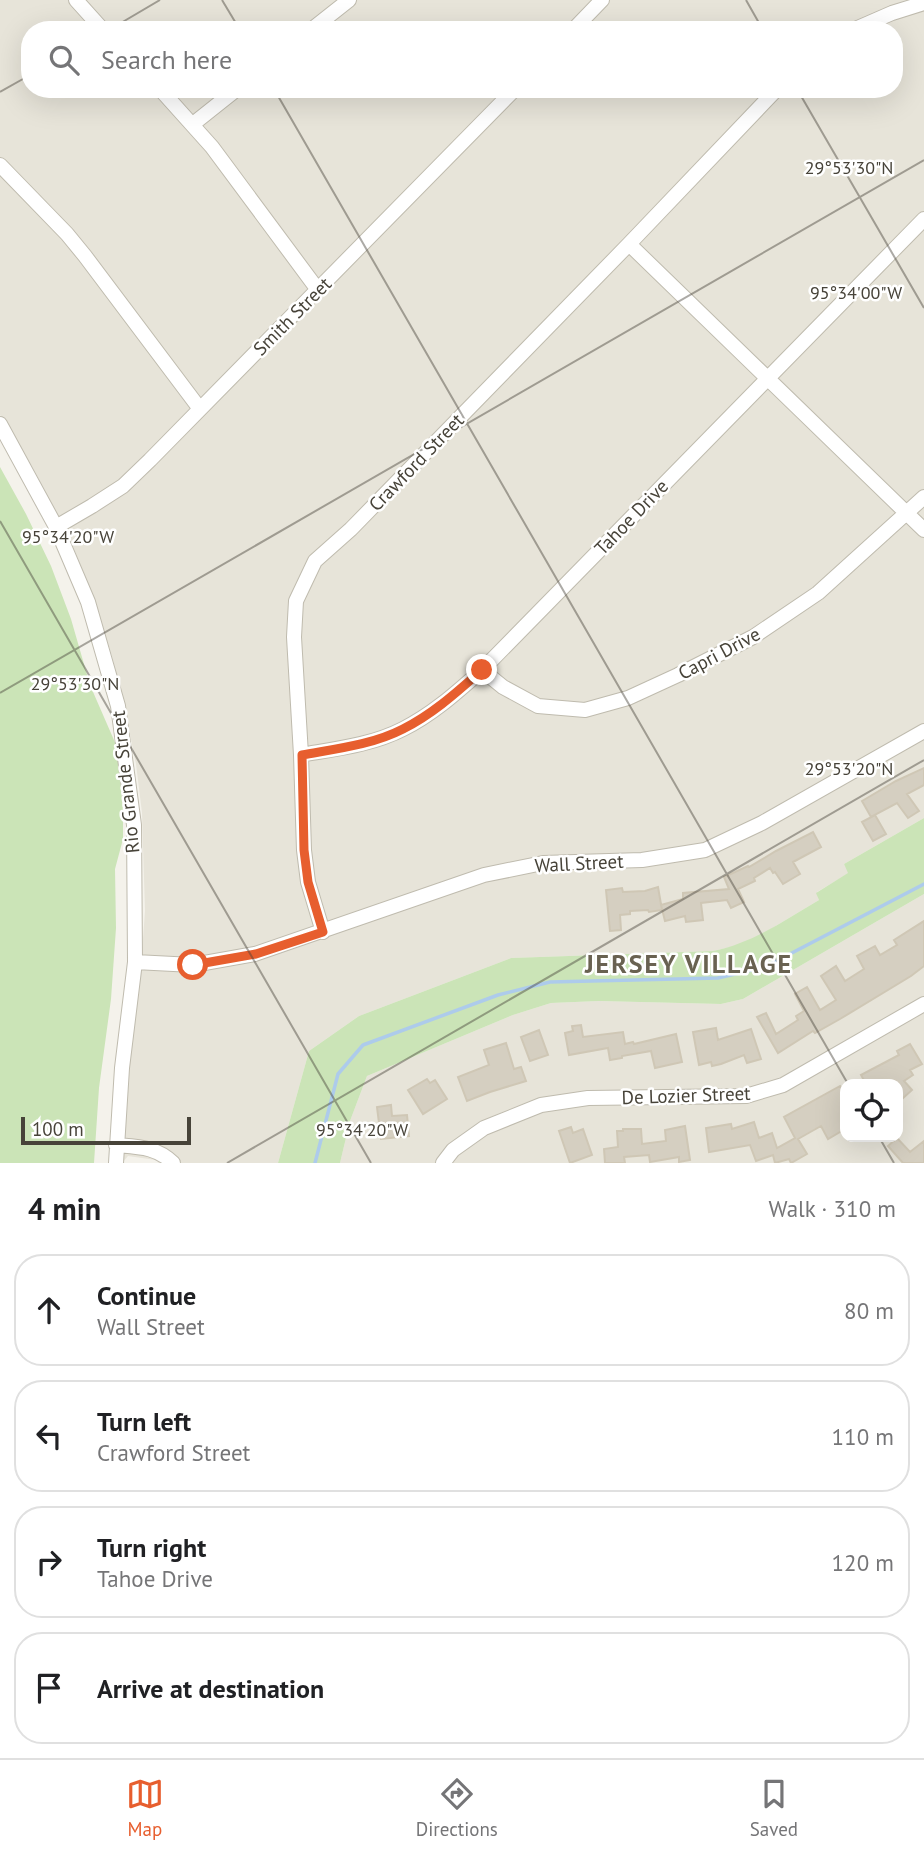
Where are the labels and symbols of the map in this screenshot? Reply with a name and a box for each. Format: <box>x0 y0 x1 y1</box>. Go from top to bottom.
text: 29°53'30"N <box>805 156 893 179</box>
street label: Smith Street <box>248 271 337 360</box>
text: 95°34'00"W <box>810 281 902 304</box>
street label: Crawford Street <box>363 408 469 516</box>
street label: Tahoe Drive <box>589 474 673 560</box>
text: 95°34'20"W <box>22 525 114 548</box>
street label: Capri Drive <box>674 621 764 685</box>
route end <box>466 654 497 685</box>
text: 29°53'30"N <box>31 672 119 695</box>
street label: Rio Grande Street <box>106 709 144 854</box>
text: 29°53'20"N <box>805 757 893 780</box>
street label: Wall Street <box>534 849 625 877</box>
district label: JERSEY VILLAGE <box>584 947 793 980</box>
route start <box>177 949 208 980</box>
street label: De Lozier Street <box>621 1081 751 1109</box>
scale bar <box>21 1114 191 1146</box>
text: 95°34'20"W <box>316 1118 408 1141</box>

